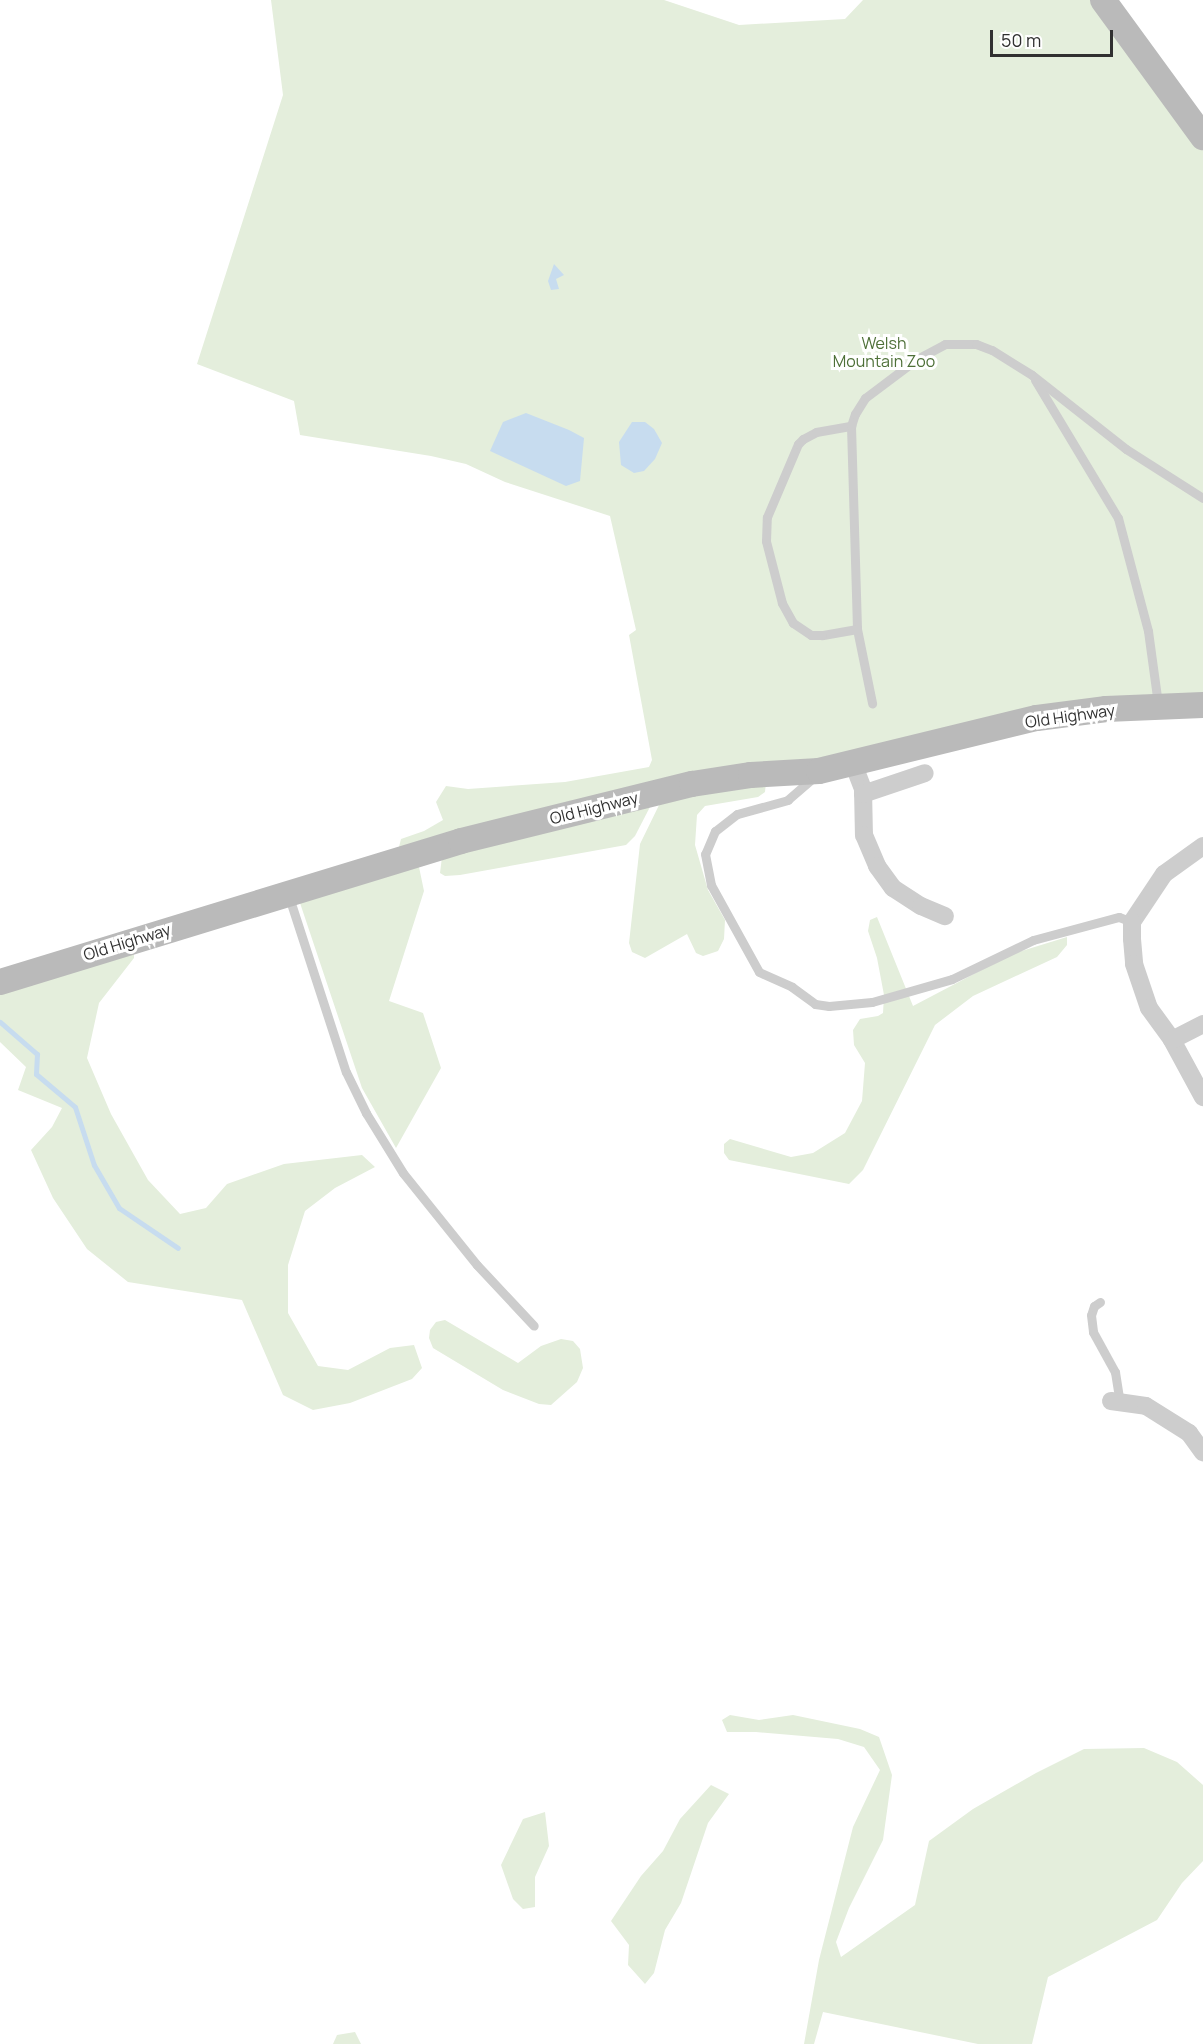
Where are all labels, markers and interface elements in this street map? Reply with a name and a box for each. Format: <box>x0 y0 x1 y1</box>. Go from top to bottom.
scale bar <box>993 18 1116 56</box>
text: 50 m <box>1001 28 1041 52</box>
park label: Welsh Mountain Zoo <box>833 333 935 371</box>
street label: Old Highway <box>1024 700 1116 732</box>
street label: Old Highway <box>548 788 640 828</box>
street label: Old Highway <box>81 920 173 964</box>

